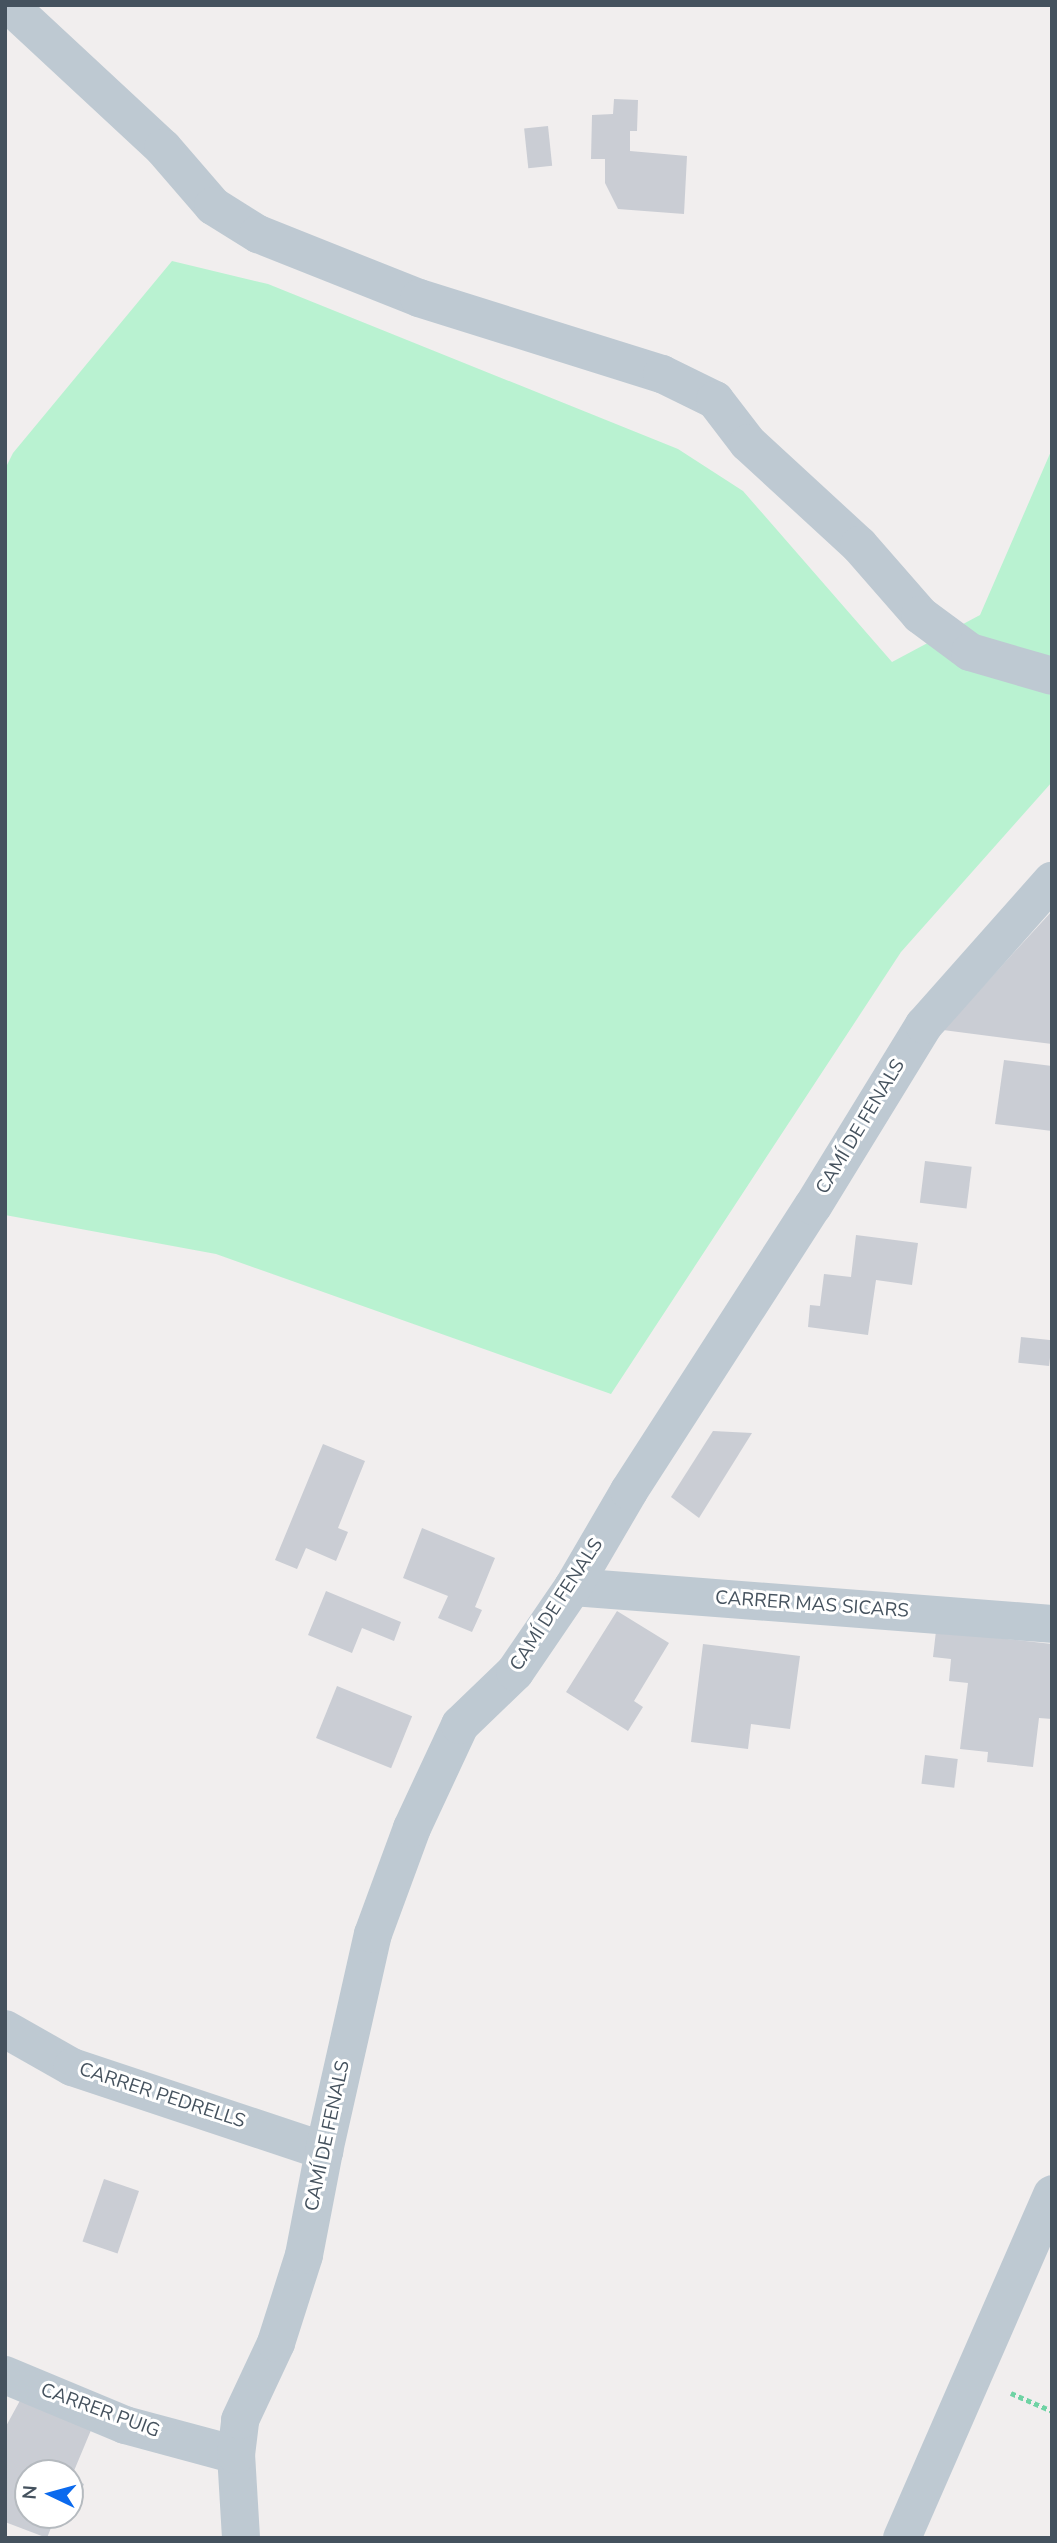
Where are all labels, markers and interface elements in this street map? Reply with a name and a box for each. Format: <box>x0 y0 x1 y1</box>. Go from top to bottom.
street label: CAMÍ DE FENALS <box>812 1055 910 1199</box>
street label: CAMÍ DE FENALS <box>506 1534 608 1676</box>
street label: CARRER MAS SICARS <box>714 1587 910 1623</box>
street label: CARRER PEDRELLS <box>76 2058 248 2134</box>
street label: CAMÍ DE FENALS <box>301 2059 355 2213</box>
street label: CARRER PUIG <box>37 2379 163 2443</box>
north arrow <box>14 2459 84 2529</box>
text: N <box>17 2484 44 2501</box>

